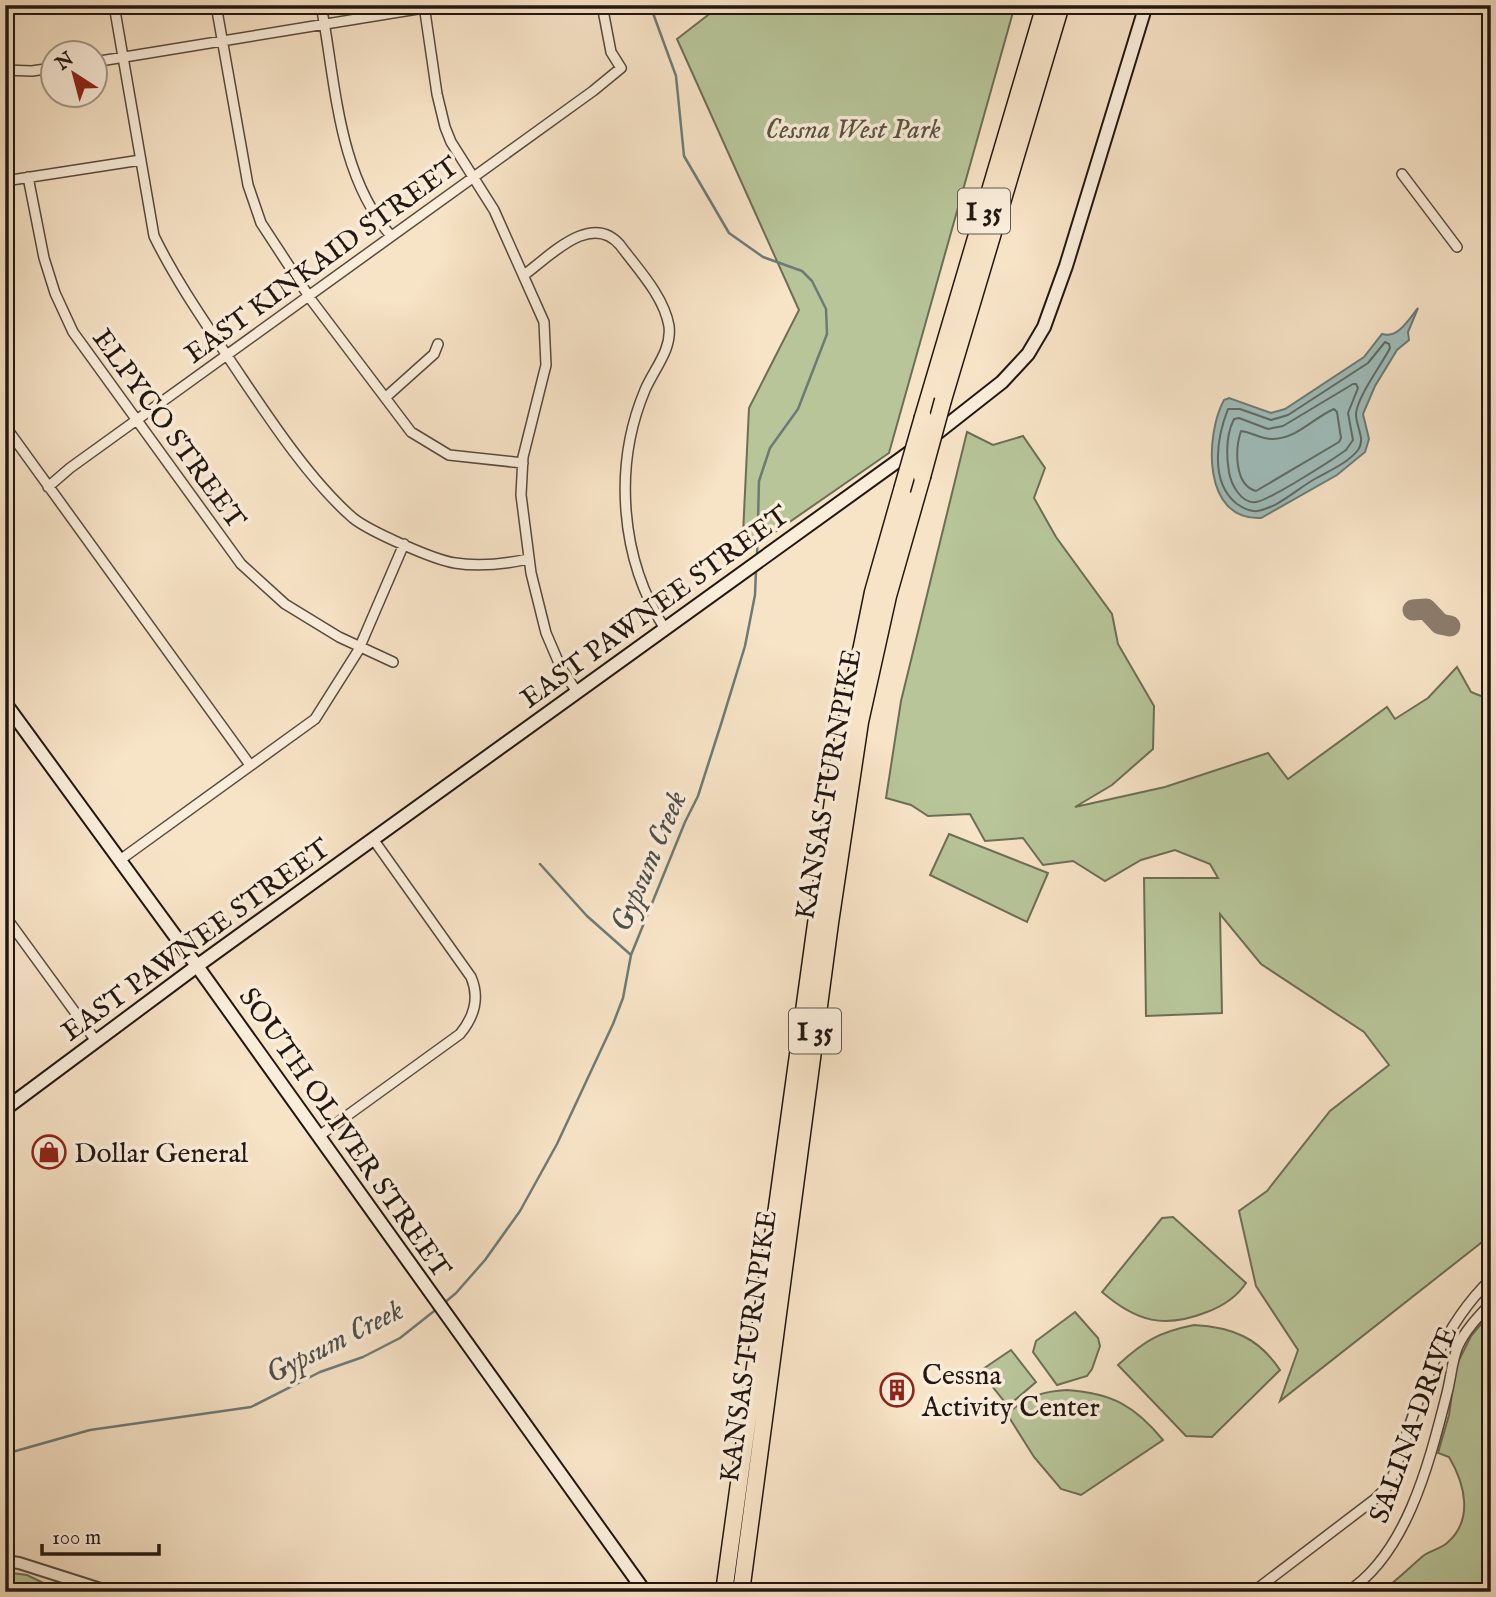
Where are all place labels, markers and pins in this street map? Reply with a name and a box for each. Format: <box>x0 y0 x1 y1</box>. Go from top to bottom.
shop icon: Dollar General <box>30 1133 68 1171</box>
place label: Dollar General <box>74 1137 249 1172</box>
place label: Cessna Activity Center <box>921 1359 1100 1426</box>
building icon: Cessna Activity Center <box>878 1371 916 1409</box>

